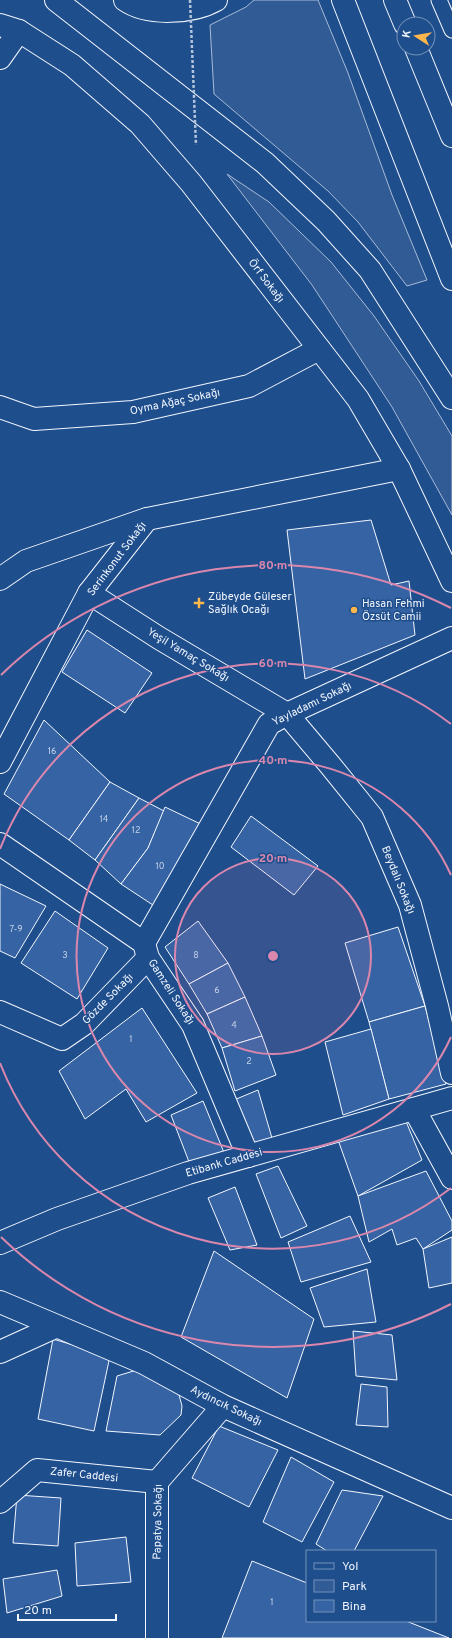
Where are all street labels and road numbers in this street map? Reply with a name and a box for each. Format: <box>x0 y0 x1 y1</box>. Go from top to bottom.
street label: Örf Sokağı <box>245 256 288 306</box>
street label: Oyma Ağaç Sokağı <box>129 386 221 418</box>
street label: Serinkonut Sokağı <box>84 519 150 599</box>
street label: Yeşil Yamaç Sokağı <box>144 625 232 685</box>
street label: Yayladamı Sokağı <box>270 679 354 729</box>
street label: Beydalı Sokağı <box>378 844 418 916</box>
street label: Gamzeli Sokağı <box>145 957 197 1027</box>
street label: Gözde Sokağı <box>79 970 137 1028</box>
street label: Etibank Caddesi <box>184 1145 264 1181</box>
street label: Aydıncık Sokağı <box>188 1383 264 1429</box>
street label: Zafer Caddesi <box>49 1464 119 1486</box>
street label: Papatya Sokağı <box>150 1484 166 1560</box>

